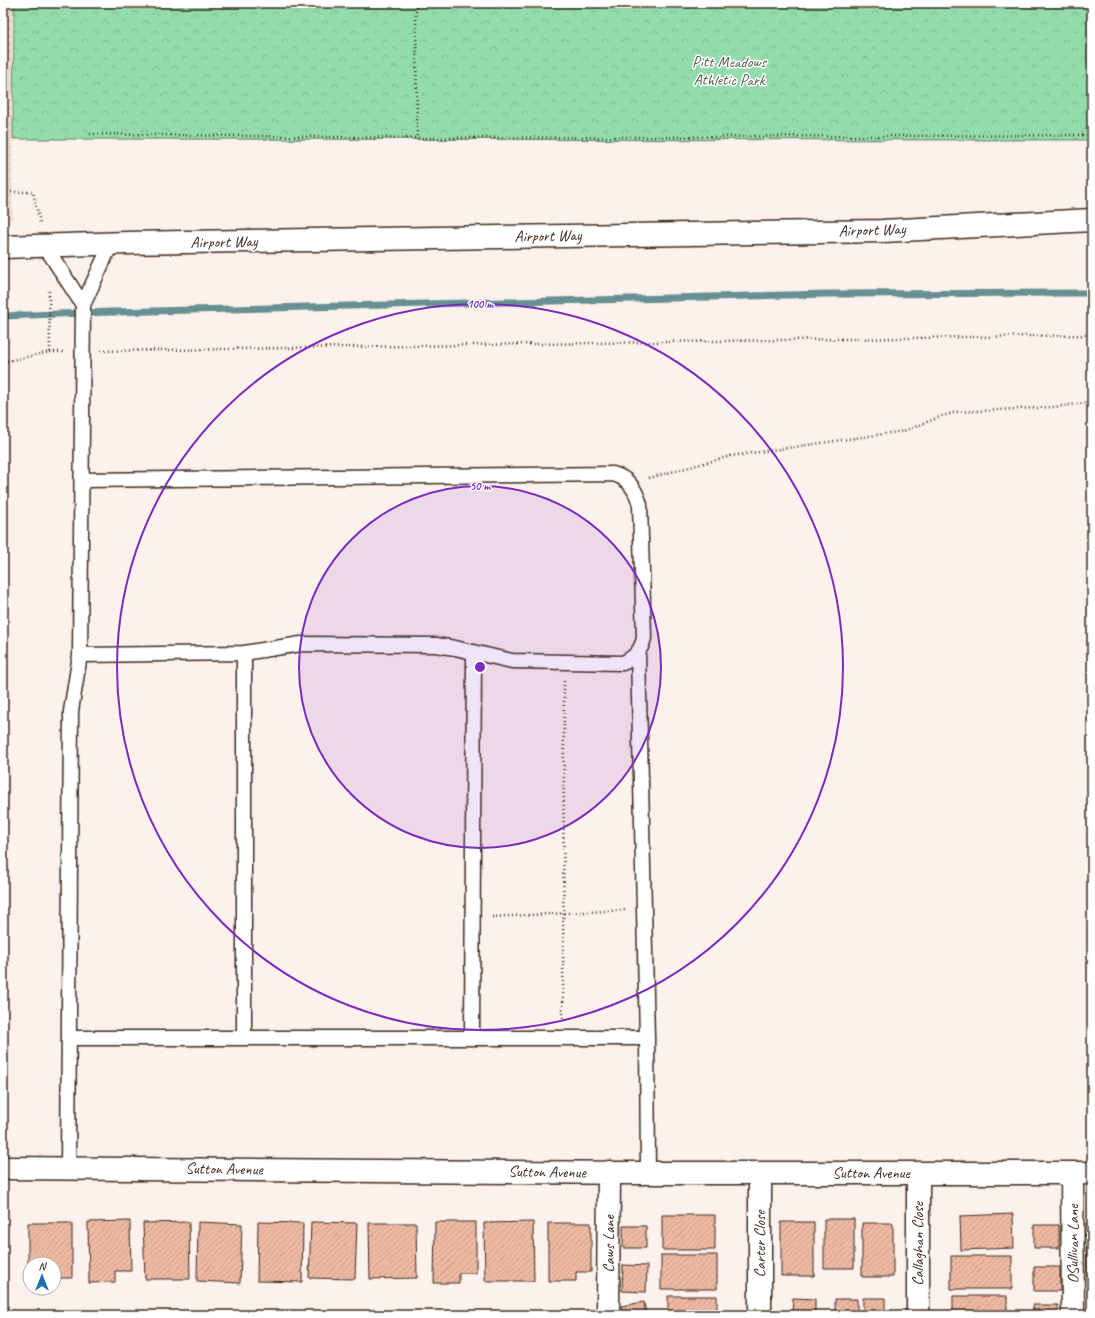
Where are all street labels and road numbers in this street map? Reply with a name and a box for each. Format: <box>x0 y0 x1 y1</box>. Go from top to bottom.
street label: Airport Way <box>838 219 907 241</box>
street label: Airport Way <box>514 225 583 247</box>
street label: Airport Way <box>190 231 259 253</box>
street label: Sutton Avenue <box>185 1158 265 1180</box>
street label: Sutton Avenue <box>508 1161 588 1183</box>
street label: Sutton Avenue <box>832 1163 912 1183</box>
street label: Callaghan Close <box>908 1200 928 1286</box>
street label: OSullivan Lane <box>1063 1203 1083 1284</box>
street label: Carter Close <box>750 1209 770 1278</box>
street label: Caws Lane <box>599 1213 619 1273</box>

